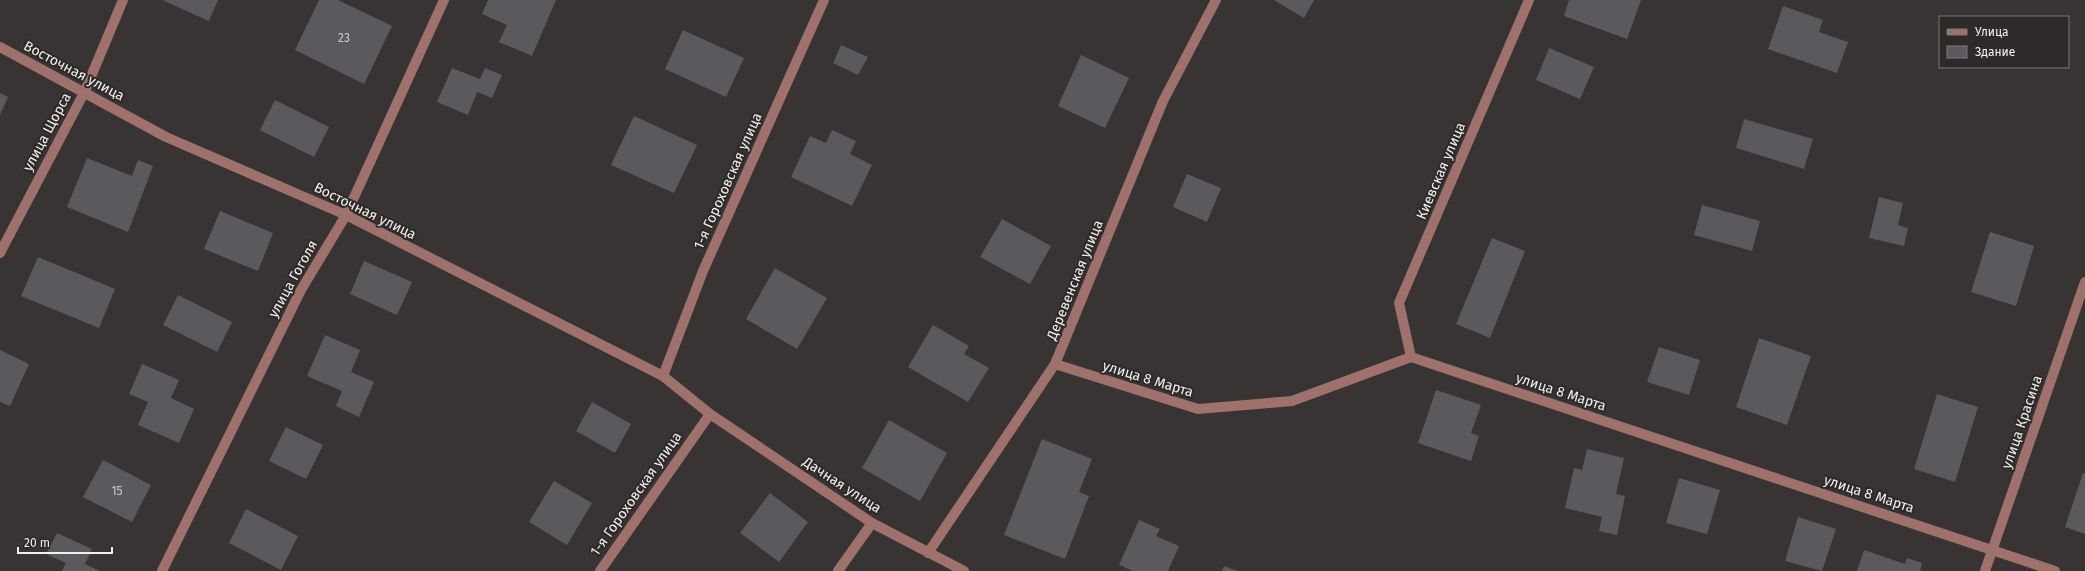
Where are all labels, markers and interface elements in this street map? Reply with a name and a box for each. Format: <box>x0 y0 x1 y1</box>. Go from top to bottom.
legend <box>1939 16 2069 68</box>
text: Улица <box>1975 25 2009 39</box>
house number: 23 <box>338 31 350 45</box>
street label: Восточная улица <box>21 37 127 105</box>
text: Здание <box>1975 45 2015 59</box>
street label: улица Щорса <box>19 90 75 174</box>
street label: 1-я Гороховская улица <box>690 110 766 252</box>
street label: Киевская улица <box>1413 120 1469 222</box>
street label: Восточная улица <box>311 179 419 243</box>
street label: Деревенская улица <box>1043 218 1107 343</box>
street label: улица Гоголя <box>265 237 321 321</box>
street label: улица 8 Марта <box>1101 357 1195 401</box>
street label: улица 8 Марта <box>1514 369 1608 415</box>
street label: улица Красина <box>1998 373 2046 471</box>
street label: 1-я Гороховская улица <box>587 429 685 559</box>
street label: Дачная улица <box>799 453 884 517</box>
street label: улица 8 Марта <box>1822 471 1916 517</box>
house number: 15 <box>111 484 123 498</box>
scale bar <box>18 529 112 555</box>
text: 20 m <box>24 536 50 550</box>

